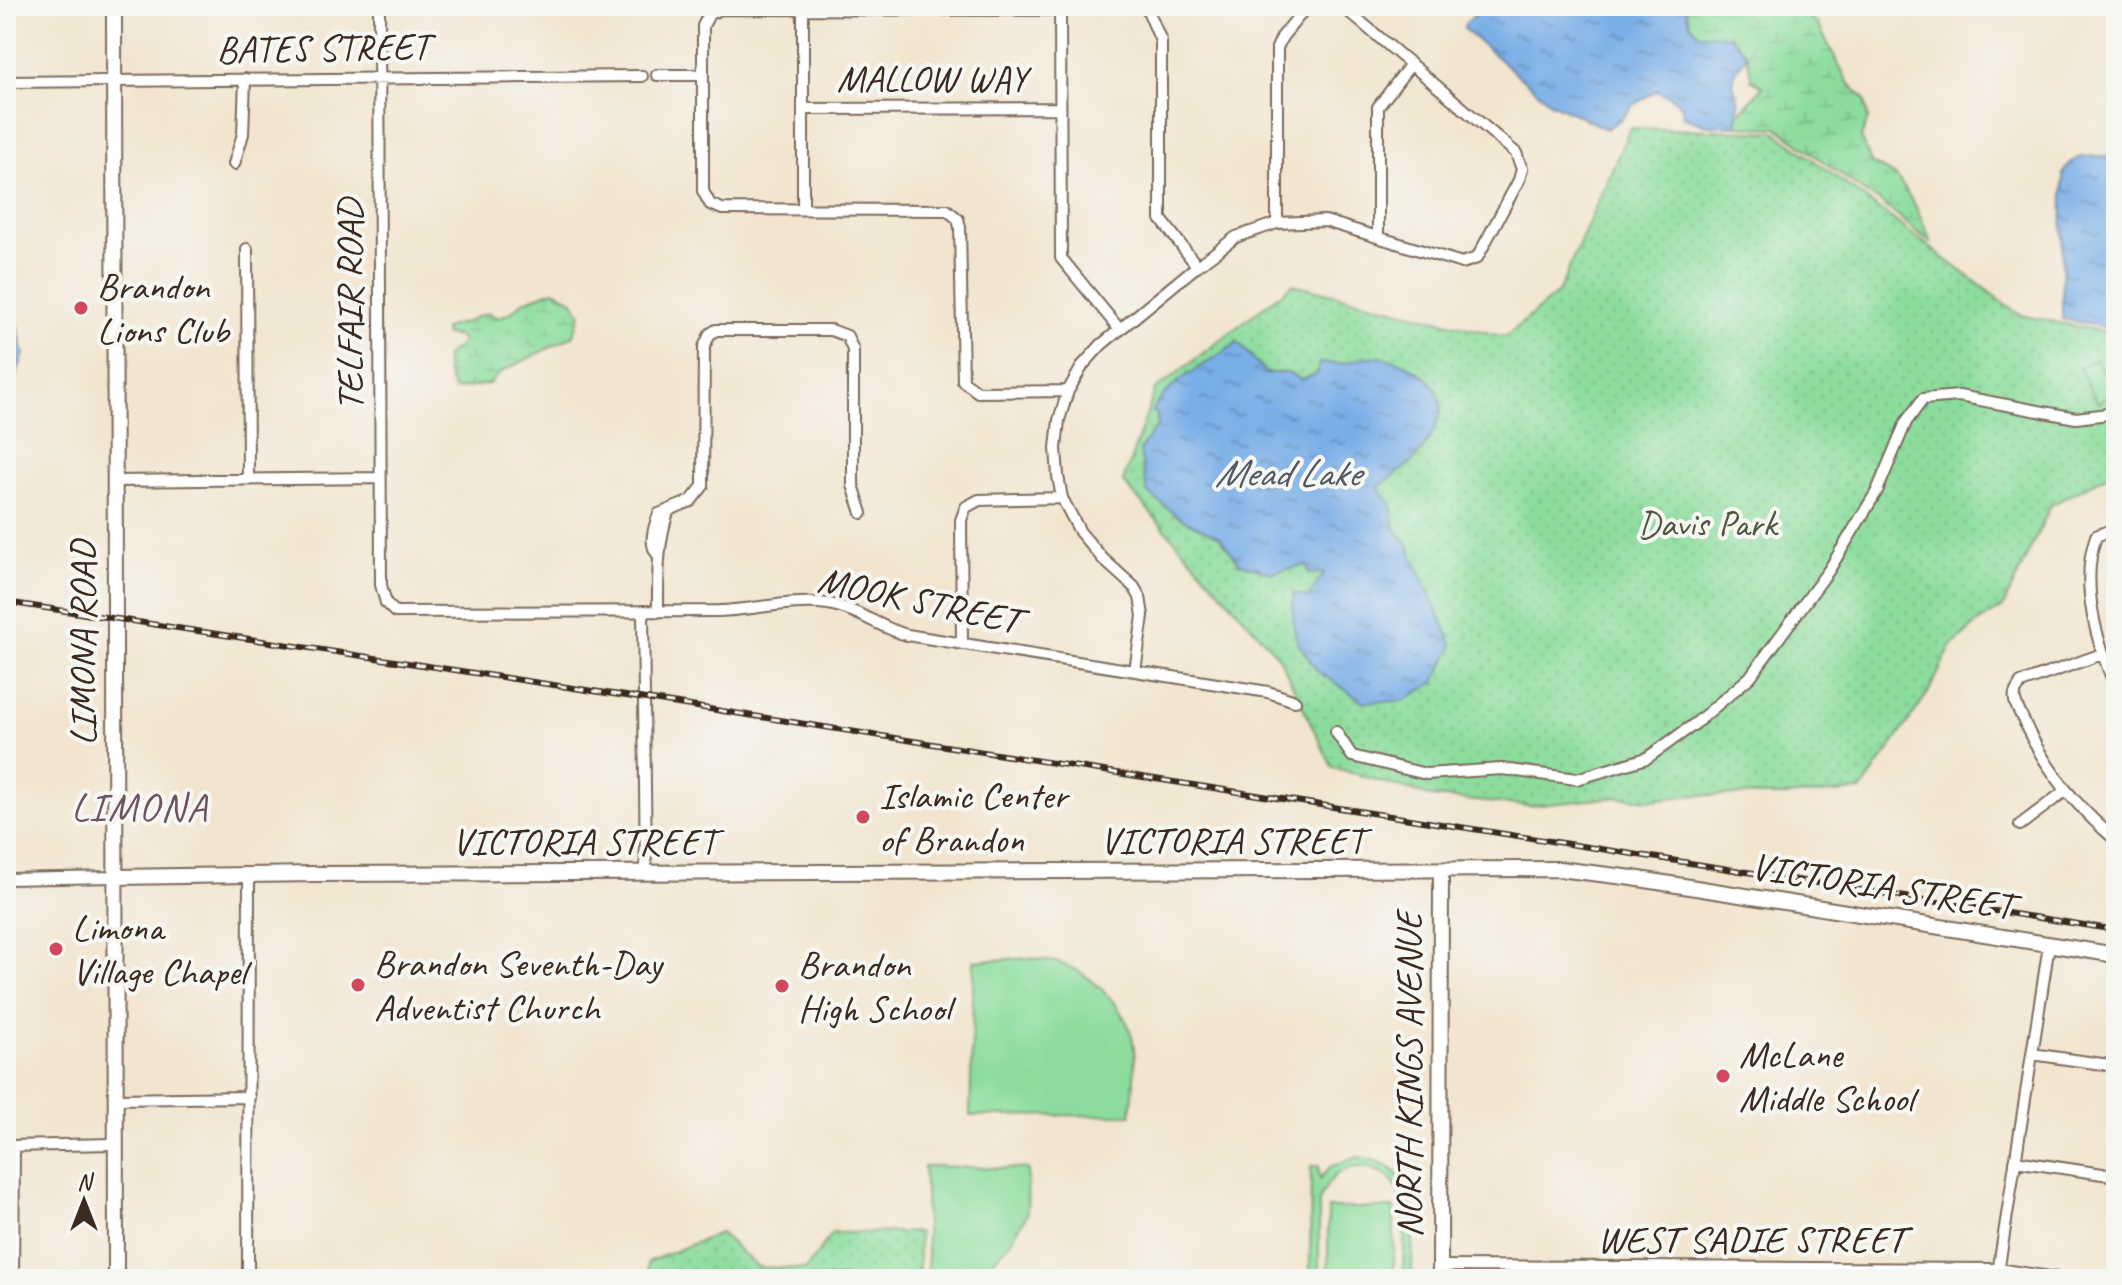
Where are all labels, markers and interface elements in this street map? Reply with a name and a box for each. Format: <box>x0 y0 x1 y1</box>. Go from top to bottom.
street label: BATES STREET <box>216 23 437 73</box>
street label: MALLOW WAY <box>837 55 1032 102</box>
street label: TELFAIR ROAD <box>326 196 373 411</box>
place label: Brandon Lions Club <box>97 263 231 354</box>
marker: Brandon Lions Club <box>72 299 90 317</box>
water label: Mead Lake <box>1215 448 1365 498</box>
park label: Davis Park <box>1638 500 1780 547</box>
street label: LIMONA ROAD <box>59 537 106 746</box>
street label: MOOK STREET <box>814 556 1034 646</box>
place label: Islamic Center of Brandon <box>879 772 1071 863</box>
district label: LIMONA <box>71 782 209 832</box>
marker: Islamic Center of Brandon <box>854 808 872 826</box>
street label: VICTORIA STREET <box>1100 817 1373 864</box>
street label: VICTORIA STREET <box>452 818 725 865</box>
street label: VICTORIA STREET <box>1748 842 2025 931</box>
place label: Limona Village Chapel <box>72 904 253 995</box>
street label: NORTH KINGS AVENUE <box>1385 907 1432 1238</box>
marker: Limona Village Chapel <box>47 940 65 958</box>
place label: Brandon Seventh-Day Adventist Church <box>374 940 664 1031</box>
place label: Brandon High School <box>798 941 957 1032</box>
marker: Brandon Seventh-Day Adventist Church <box>349 976 367 994</box>
marker: Brandon High School <box>773 977 791 995</box>
place label: McLane Middle School <box>1739 1031 1920 1122</box>
marker: McLane Middle School <box>1714 1067 1732 1085</box>
north arrow <box>44 1161 124 1241</box>
text: N <box>77 1168 94 1196</box>
street label: WEST SADIE STREET <box>1597 1216 1914 1263</box>

